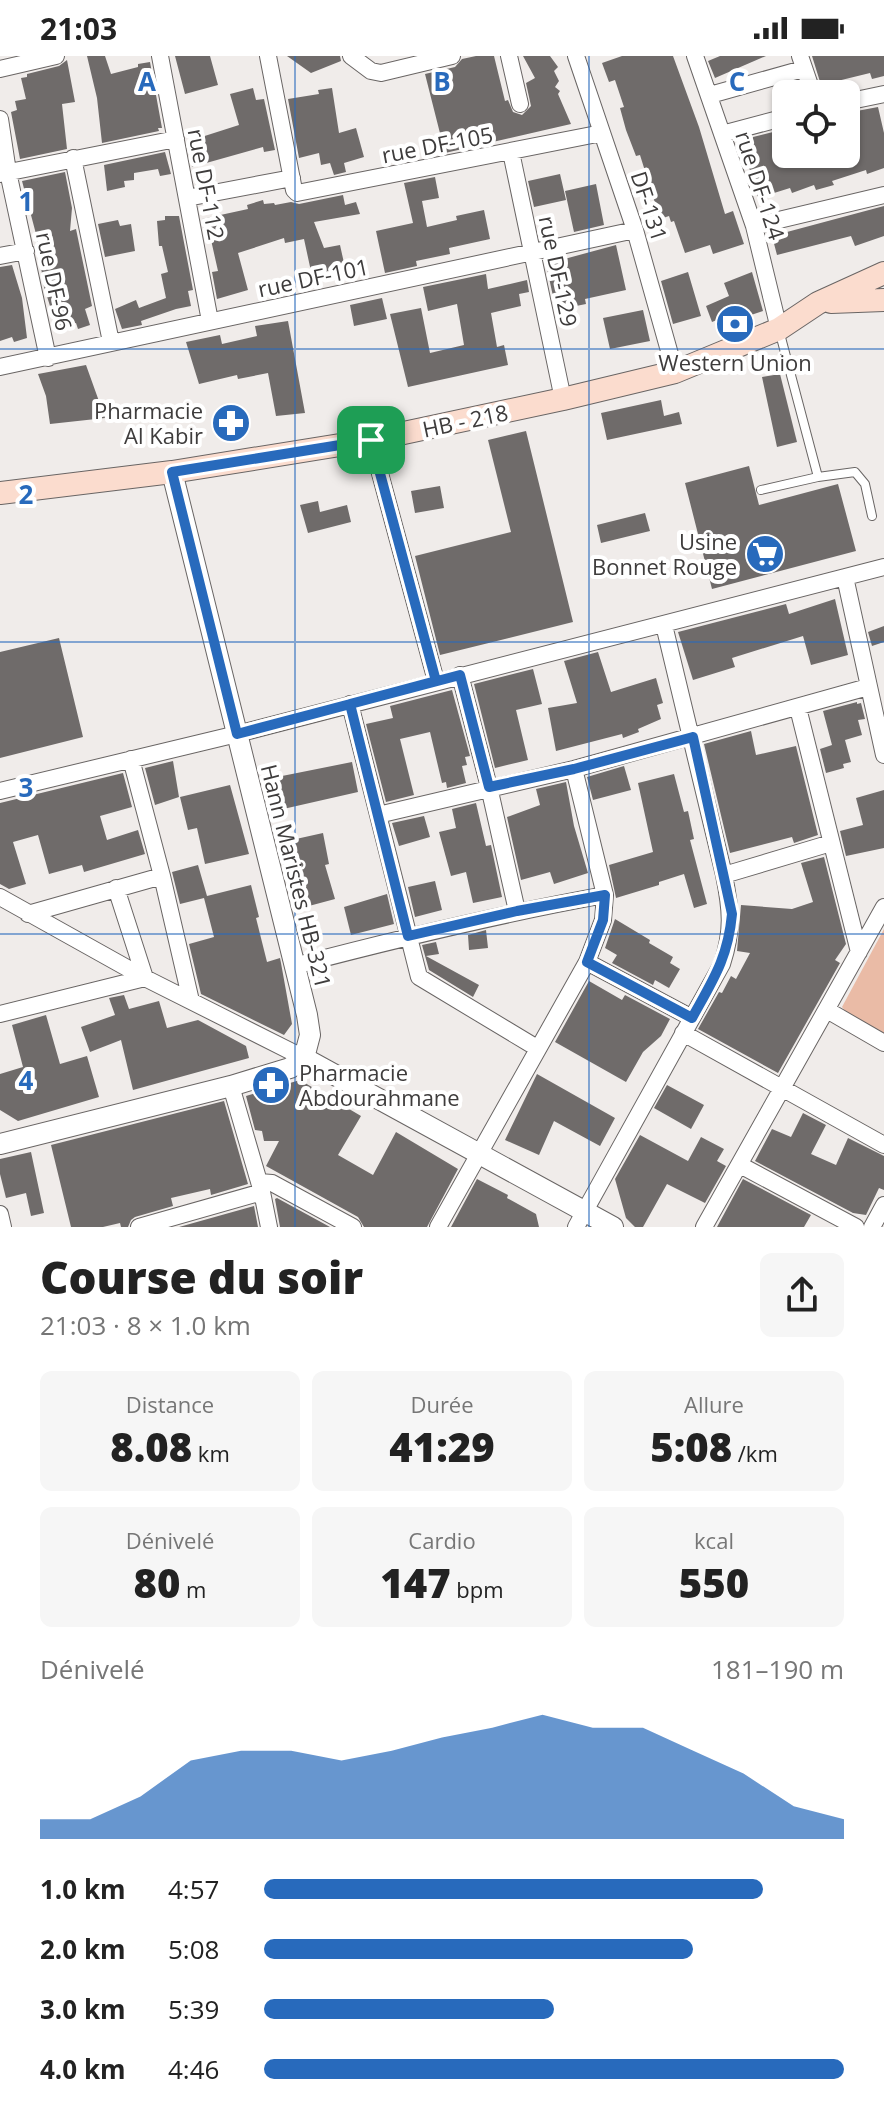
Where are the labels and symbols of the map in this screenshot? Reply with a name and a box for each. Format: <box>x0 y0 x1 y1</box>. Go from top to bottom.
text: A <box>138 63 156 99</box>
text: B <box>433 63 451 99</box>
text: C <box>729 63 745 99</box>
street label: rue DF-105 <box>379 119 495 169</box>
street label: rue DF-112 <box>182 126 232 242</box>
street label: rue DF-124 <box>729 127 793 244</box>
street label: DF-131 <box>625 167 675 245</box>
text: 1 <box>19 183 33 219</box>
street label: rue DF-129 <box>533 213 585 329</box>
street label: rue DF-96 <box>30 229 80 333</box>
street label: rue DF-101 <box>255 251 371 303</box>
bank icon: Western Union <box>714 303 756 345</box>
place label: Western Union <box>658 347 812 377</box>
place label: Pharmacie Al Kabir <box>94 395 203 450</box>
street label: HB - 218 <box>419 396 511 444</box>
pharmacy icon: Pharmacie Al Kabir <box>210 402 252 444</box>
pin <box>337 406 405 474</box>
text: 2 <box>19 476 34 512</box>
place label: Usine Bonnet Rouge <box>592 526 737 581</box>
supermarket icon: Usine Bonnet Rouge <box>744 533 786 575</box>
street label: Hann Maristes HB-321 <box>255 761 339 991</box>
text: 3 <box>19 769 33 805</box>
place label: Pharmacie Abdourahmane <box>299 1057 460 1112</box>
text: 4 <box>19 1062 34 1098</box>
pharmacy icon: Pharmacie Abdourahmane <box>250 1064 292 1106</box>

